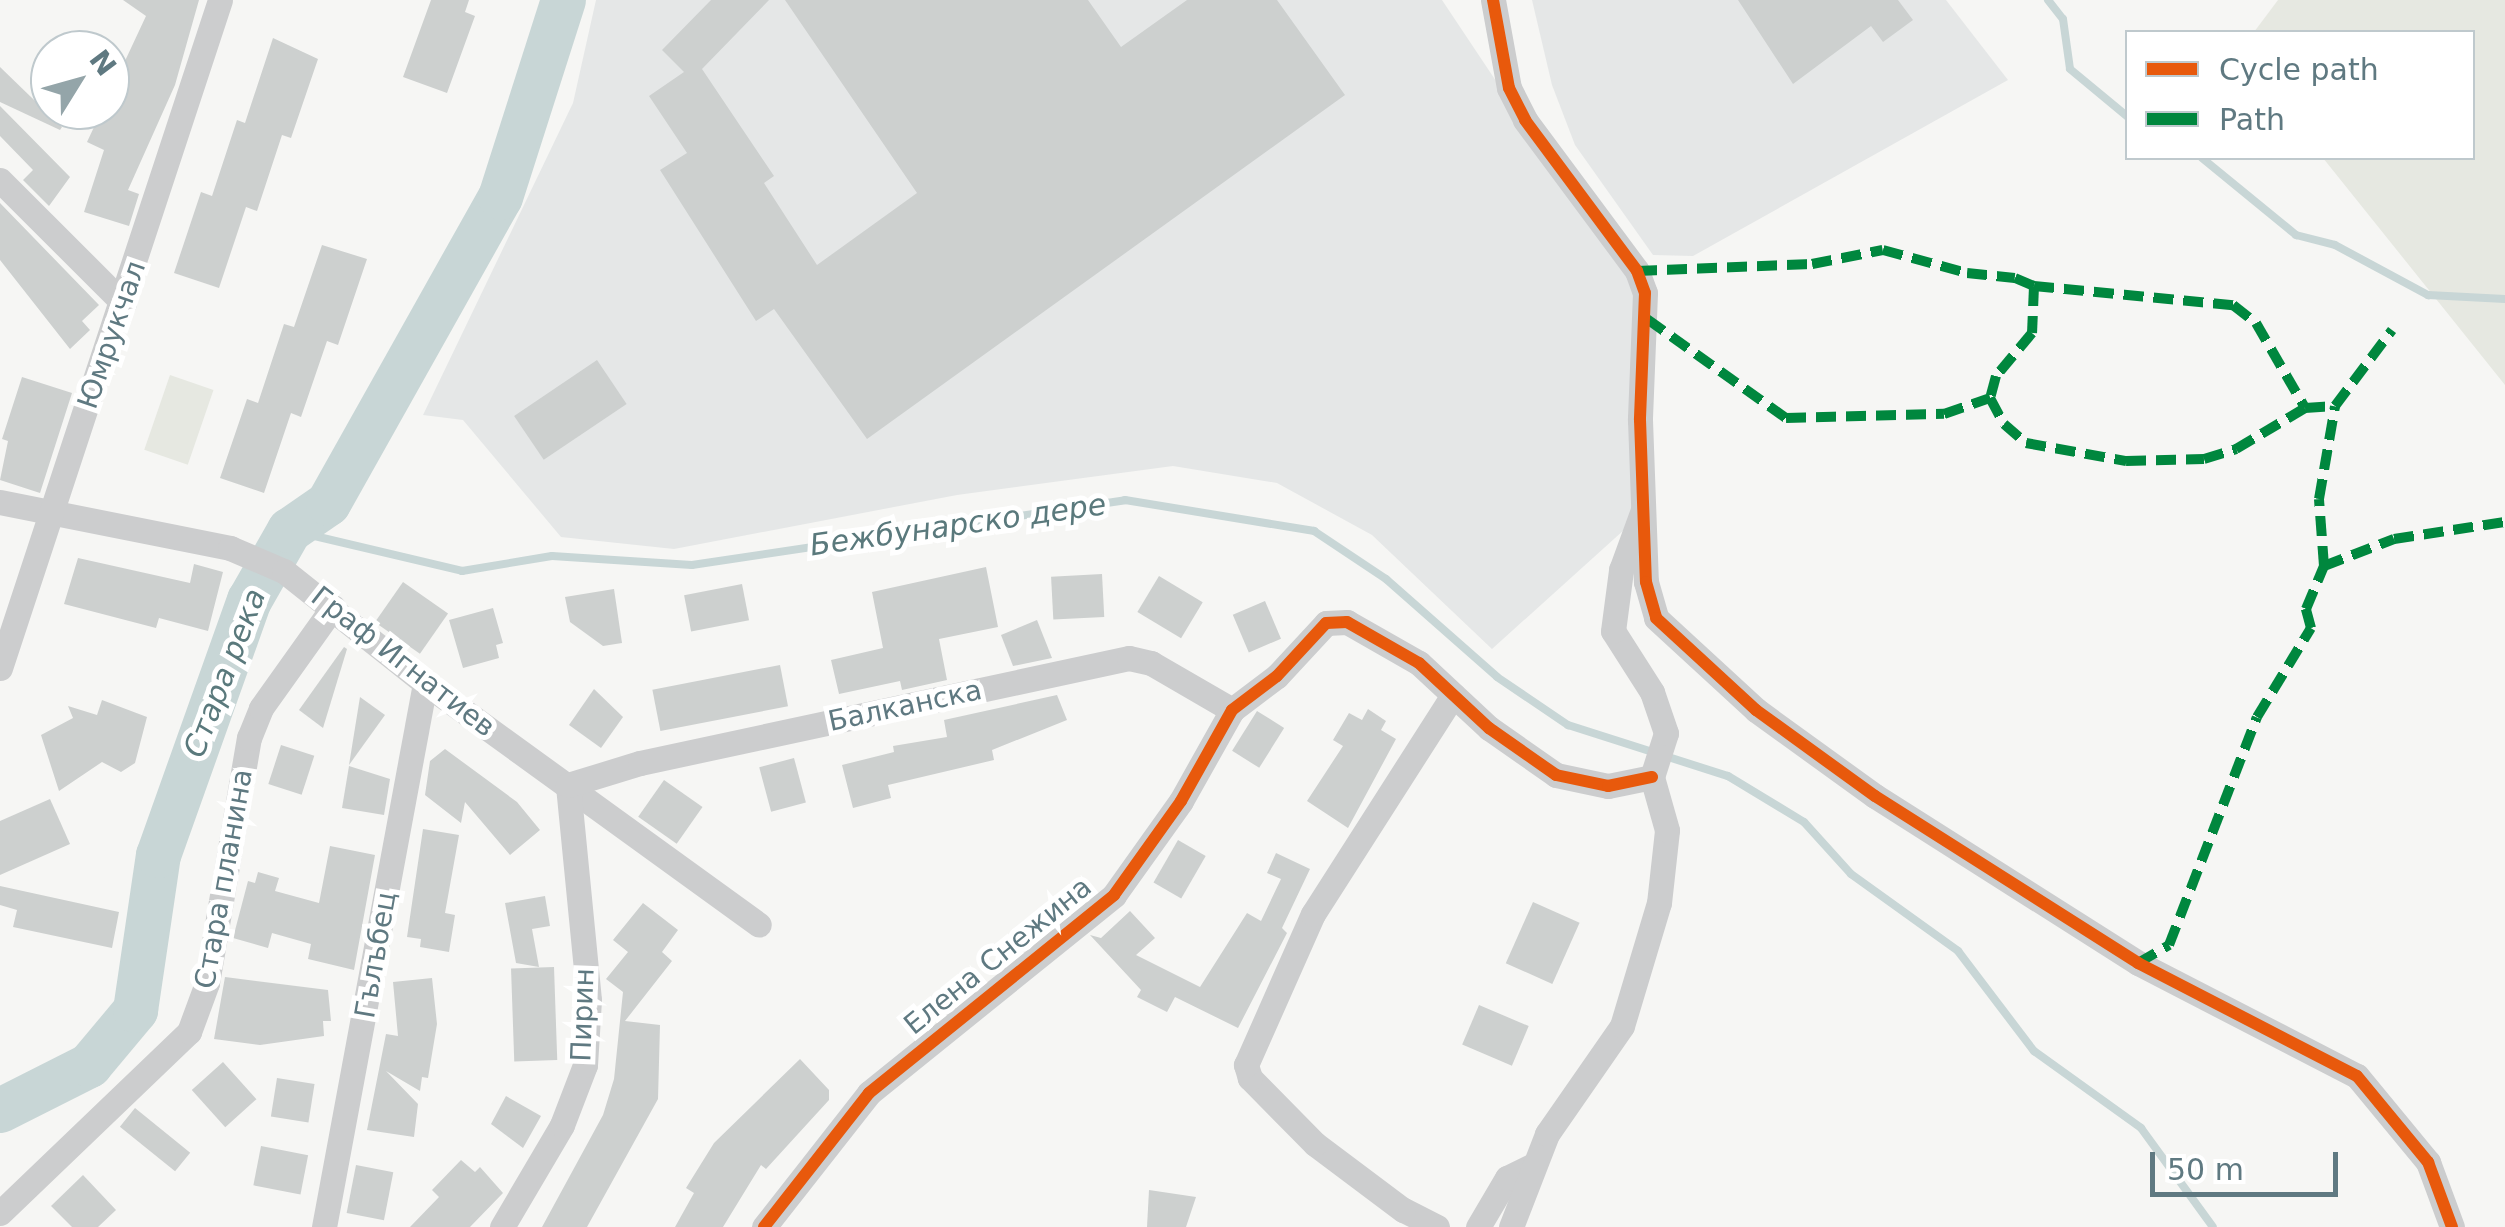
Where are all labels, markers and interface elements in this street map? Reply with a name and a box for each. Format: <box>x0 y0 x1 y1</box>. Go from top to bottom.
north arrow <box>30 30 130 130</box>
legend <box>2125 30 2475 160</box>
text: N <box>83 44 123 82</box>
text: Cycle path <box>2219 52 2379 87</box>
text: Path <box>2219 102 2285 137</box>
street label: Юмрукчал <box>71 257 153 413</box>
water label: Бежбунарско дере <box>808 486 1108 564</box>
street label: Граф Игнатиев <box>304 580 502 744</box>
water label: Стара река <box>176 584 274 762</box>
street label: Балканска <box>825 673 985 739</box>
street label: Стара планина <box>188 767 260 991</box>
street label: Елена Снежина <box>898 870 1098 1042</box>
street label: Гълъбец <box>348 889 404 1021</box>
street label: Пирин <box>565 968 601 1062</box>
scale bar <box>2155 1132 2342 1194</box>
text: 50 m <box>2167 1152 2244 1187</box>

